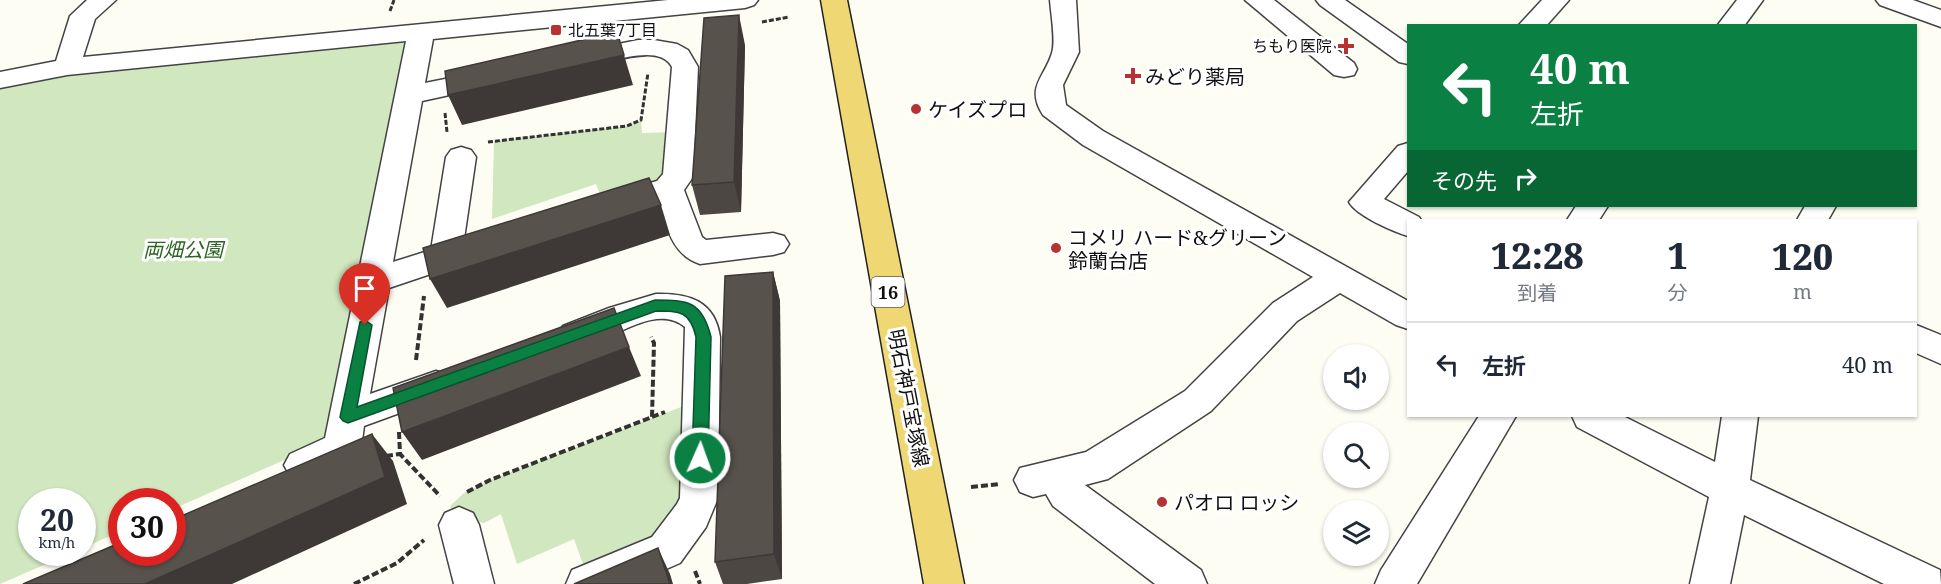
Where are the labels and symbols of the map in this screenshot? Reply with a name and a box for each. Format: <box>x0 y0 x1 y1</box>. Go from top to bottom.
place label: 北五葉7丁目 <box>568 19 657 41</box>
marker: 北五葉7丁目 <box>549 23 563 37</box>
place label: ちもり医院 <box>1252 35 1332 57</box>
marker: ちもり医院 <box>1337 37 1355 55</box>
place label: みどり薬局 <box>1145 63 1245 90</box>
marker: みどり薬局 <box>1126 69 1140 83</box>
place label: ケイズプロ <box>928 96 1027 123</box>
marker: ケイズプロ <box>909 102 923 116</box>
place label: コメリ ハード&グリーン 鈴蘭台店 <box>1068 224 1287 274</box>
park label: 両畑公園 <box>143 236 226 263</box>
marker: コメリ ハード&グリーン 鈴蘭台店 <box>1049 241 1063 255</box>
pin <box>339 263 390 325</box>
road number: 16 <box>872 277 904 307</box>
street label: 明石神戸宝塚線 <box>882 327 936 469</box>
position arrow <box>668 426 732 490</box>
speed limit sign: 30 <box>108 488 186 566</box>
place label: パオロ ロッシ <box>1174 489 1299 516</box>
marker: パオロ ロッシ <box>1155 495 1169 509</box>

